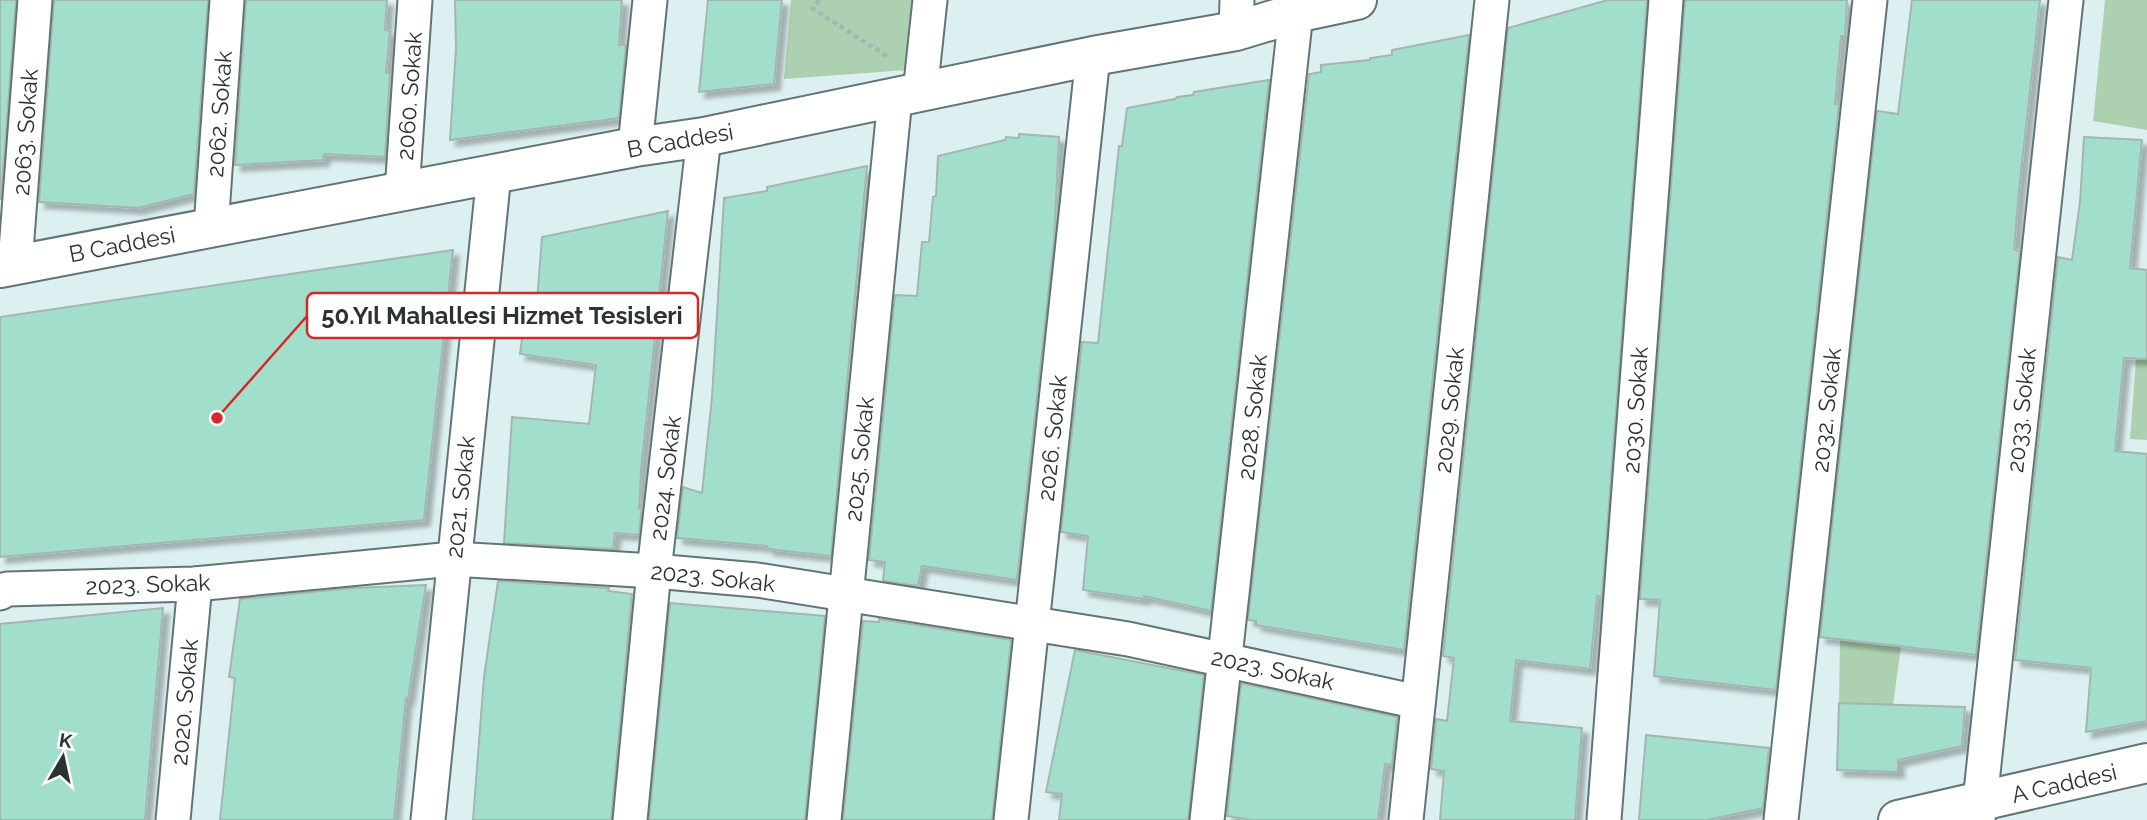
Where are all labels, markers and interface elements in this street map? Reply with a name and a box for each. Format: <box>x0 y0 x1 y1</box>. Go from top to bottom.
street label: 2060. Sokak <box>391 31 427 161</box>
street label: 2062. Sokak <box>201 50 237 178</box>
street label: 2063. Sokak <box>7 68 43 196</box>
street label: B Caddesi <box>625 117 735 163</box>
street label: B Caddesi <box>67 220 177 268</box>
callout: 50.Yıl Mahallesi Hizmet Tesisleri <box>307 293 698 338</box>
text: 50.Yıl Mahallesi Hizmet Tesisleri <box>321 301 683 330</box>
street label: 2029. Sokak <box>1429 346 1469 474</box>
street label: 2030. Sokak <box>1617 346 1653 474</box>
street label: 2032. Sokak <box>1806 346 1846 474</box>
street label: 2033. Sokak <box>2001 346 2041 474</box>
street label: 2028. Sokak <box>1232 353 1272 481</box>
street label: 2026. Sokak <box>1032 374 1072 502</box>
street label: 2025. Sokak <box>839 395 879 523</box>
street label: 2024. Sokak <box>644 414 686 542</box>
street label: 2021. Sokak <box>440 435 480 559</box>
street label: 2023. Sokak <box>649 557 777 597</box>
street label: 2023. Sokak <box>85 568 211 600</box>
street label: 2020. Sokak <box>165 638 203 766</box>
street label: 2023. Sokak <box>1209 643 1337 695</box>
north arrow <box>28 722 98 792</box>
text: K <box>58 728 74 752</box>
street label: A Caddesi <box>2009 758 2119 808</box>

